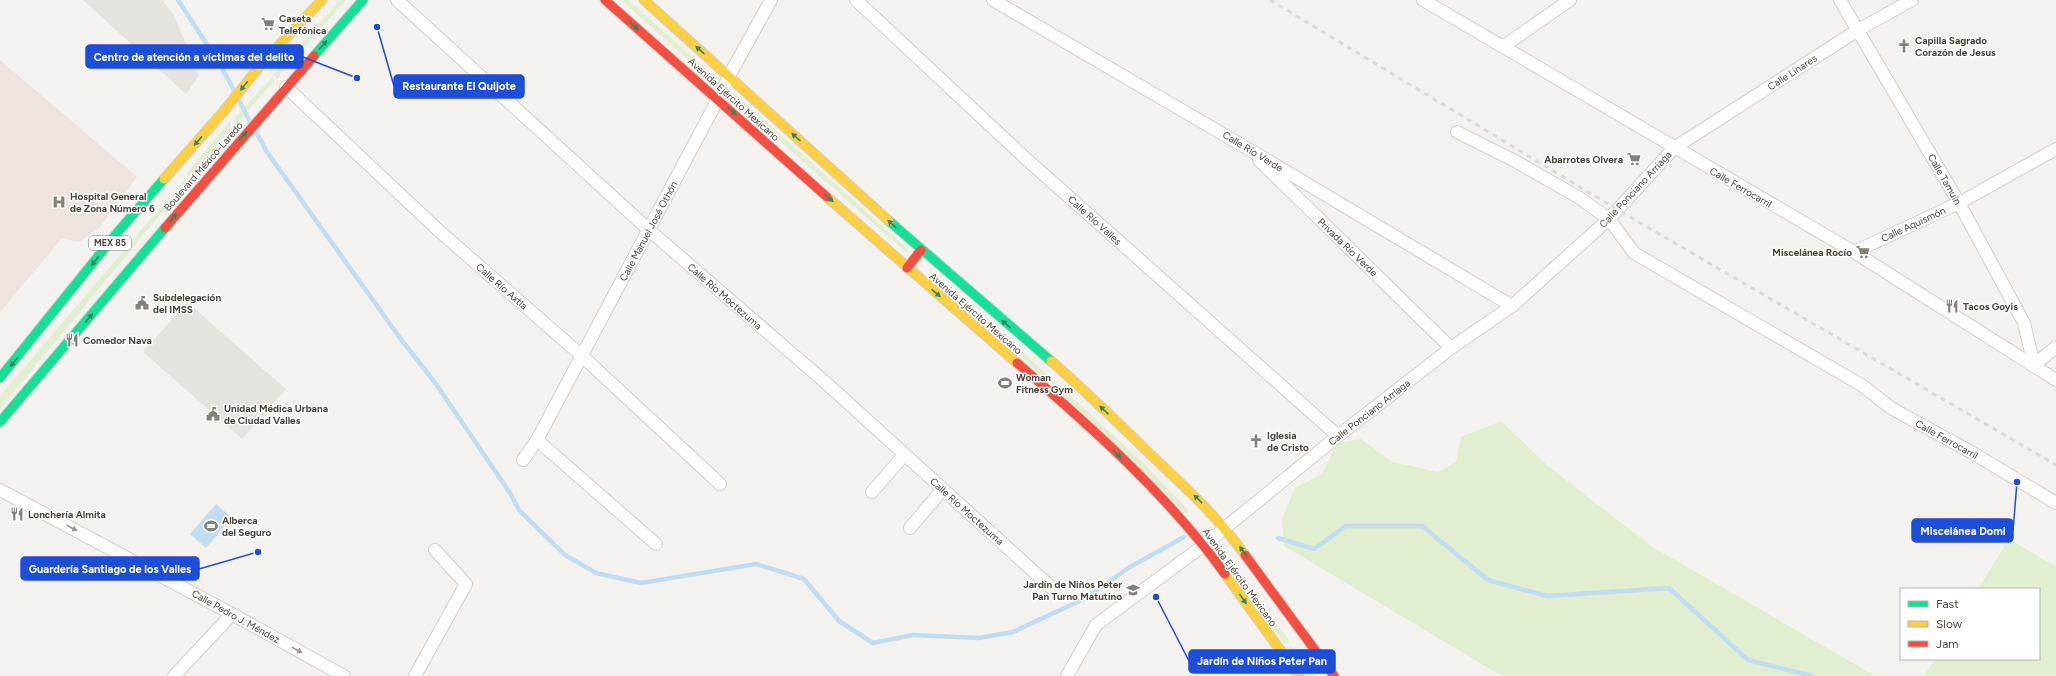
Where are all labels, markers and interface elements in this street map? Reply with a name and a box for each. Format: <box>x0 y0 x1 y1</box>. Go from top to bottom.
place label: Caseta Telefónica <box>279 12 326 37</box>
supermarket icon: Caseta Telefónica <box>260 16 276 32</box>
one-way arrow <box>629 21 640 30</box>
place label: Capilla Sagrado Corazón de Jesus <box>1915 34 1996 59</box>
church icon: Capilla Sagrado Corazón de Jesus <box>1896 38 1912 54</box>
one-way arrow <box>319 39 328 50</box>
callout: Centro de atención a víctimas del delito <box>86 45 303 68</box>
one-way arrow <box>694 45 705 54</box>
text: Centro de atención a víctimas del delito <box>94 51 295 64</box>
street label: Calle Linares <box>1765 51 1820 93</box>
street label: Avenida Ejército Mexicano <box>685 55 782 144</box>
callout: Restaurante El Quijote <box>394 75 524 98</box>
text: Restaurante El Quijote <box>402 80 516 93</box>
one-way arrow <box>239 81 248 92</box>
one-way arrow <box>727 106 737 116</box>
street label: Boulevard México-Laredo <box>161 119 246 214</box>
street label: Calle Río Verde <box>1220 128 1286 175</box>
one-way arrow <box>238 131 248 141</box>
one-way arrow <box>791 132 801 142</box>
one-way arrow <box>193 135 202 146</box>
street label: Calle Ponciano Arriaga <box>1596 148 1674 230</box>
supermarket icon: Abarrotes Olvera <box>1626 151 1642 167</box>
street label: Calle Tamuín <box>1925 151 1965 207</box>
place label: Abarrotes Olvera <box>1544 153 1623 166</box>
street label: Calle Ferrocarril <box>1707 164 1774 211</box>
street label: Calle Manuel José Othón <box>617 179 681 284</box>
place label: Hospital General de Zona Número 6 <box>70 190 155 215</box>
one-way arrow <box>824 193 834 203</box>
street label: Calle Río Valles <box>1065 193 1124 248</box>
hospital icon: Hospital General de Zona Número 6 <box>51 194 67 210</box>
street label: Calle Aquismón <box>1879 204 1948 245</box>
one-way arrow <box>168 213 177 224</box>
street label: Privada Río Verde <box>1315 215 1381 280</box>
one-way arrow <box>887 220 898 229</box>
road number: MEX 85 <box>89 236 131 250</box>
supermarket icon: Miscelánea Rocío <box>1855 244 1871 260</box>
place label: Miscelánea Rocío <box>1772 246 1852 259</box>
one-way arrow <box>91 255 100 266</box>
street label: Calle Río Axtla <box>473 260 530 312</box>
street label: Calle Río Moctezuma <box>685 260 765 332</box>
street label: Avenida Ejército Mexicano <box>927 270 1025 357</box>
one-way arrow <box>932 288 941 297</box>
place label: Subdelegación del IMSS <box>153 291 221 316</box>
public building icon: Subdelegación del IMSS <box>134 295 150 311</box>
restaurant icon: Tacos Goyis <box>1944 298 1960 314</box>
place label: Tacos Goyis <box>1963 300 2018 313</box>
one-way arrow <box>85 312 94 323</box>
one-way arrow <box>1001 319 1012 328</box>
restaurant icon: Comedor Nava <box>64 332 80 348</box>
place label: Comedor Nava <box>83 334 152 347</box>
one-way arrow <box>9 357 18 367</box>
place label: Woman Fitness Gym <box>1016 371 1073 396</box>
sports icon: Woman Fitness Gym <box>997 375 1013 391</box>
street label: Calle Ponciano Arriaga <box>1326 376 1413 448</box>
place label: Unidad Médica Urbana de Ciudad Valles <box>224 402 328 427</box>
public building icon: Unidad Médica Urbana de Ciudad Valles <box>205 406 221 422</box>
one-way arrow <box>1099 406 1108 415</box>
street label: Calle Ferrocarril <box>1913 417 1980 462</box>
place label: Iglesia de Cristo <box>1267 429 1309 454</box>
church icon: Iglesia de Cristo <box>1248 433 1264 449</box>
one-way arrow <box>1112 449 1122 458</box>
street label: Calle Río Moctezuma <box>927 475 1006 548</box>
one-way arrow <box>1193 494 1203 504</box>
restaurant icon: Lonchería Almita <box>9 506 25 522</box>
place label: Lonchería Almita <box>28 508 106 521</box>
place label: Alberca del Seguro <box>222 514 271 539</box>
sports icon: Alberca del Seguro <box>203 518 219 534</box>
callout: Miscelánea Domi <box>1912 519 2013 542</box>
one-way arrow <box>66 525 77 532</box>
text: Miscelánea Domi <box>1920 525 2006 538</box>
street label: Avenida Ejército Mexicano <box>1199 526 1280 629</box>
one-way arrow <box>1239 546 1247 557</box>
callout: Guardería Santiago de los Valles <box>21 557 199 580</box>
text: Guardería Santiago de los Valles <box>29 563 191 576</box>
place label: Jardín de Niños Peter Pan Turno Matutino <box>1023 578 1122 603</box>
school or university icon: Jardín de Niños Peter Pan Turno Matutino <box>1125 582 1141 598</box>
street label: Calle Pedro J. Méndez <box>189 587 282 646</box>
legend <box>1900 588 2040 660</box>
one-way arrow <box>1239 594 1247 604</box>
text: Fast <box>1936 597 1959 611</box>
text: Slow <box>1936 617 1963 631</box>
text: Jam <box>1936 637 1959 651</box>
one-way arrow <box>291 646 303 653</box>
callout: Jardín de Niños Peter Pan <box>1189 650 1335 673</box>
text: Jardín de Niños Peter Pan <box>1197 655 1327 668</box>

